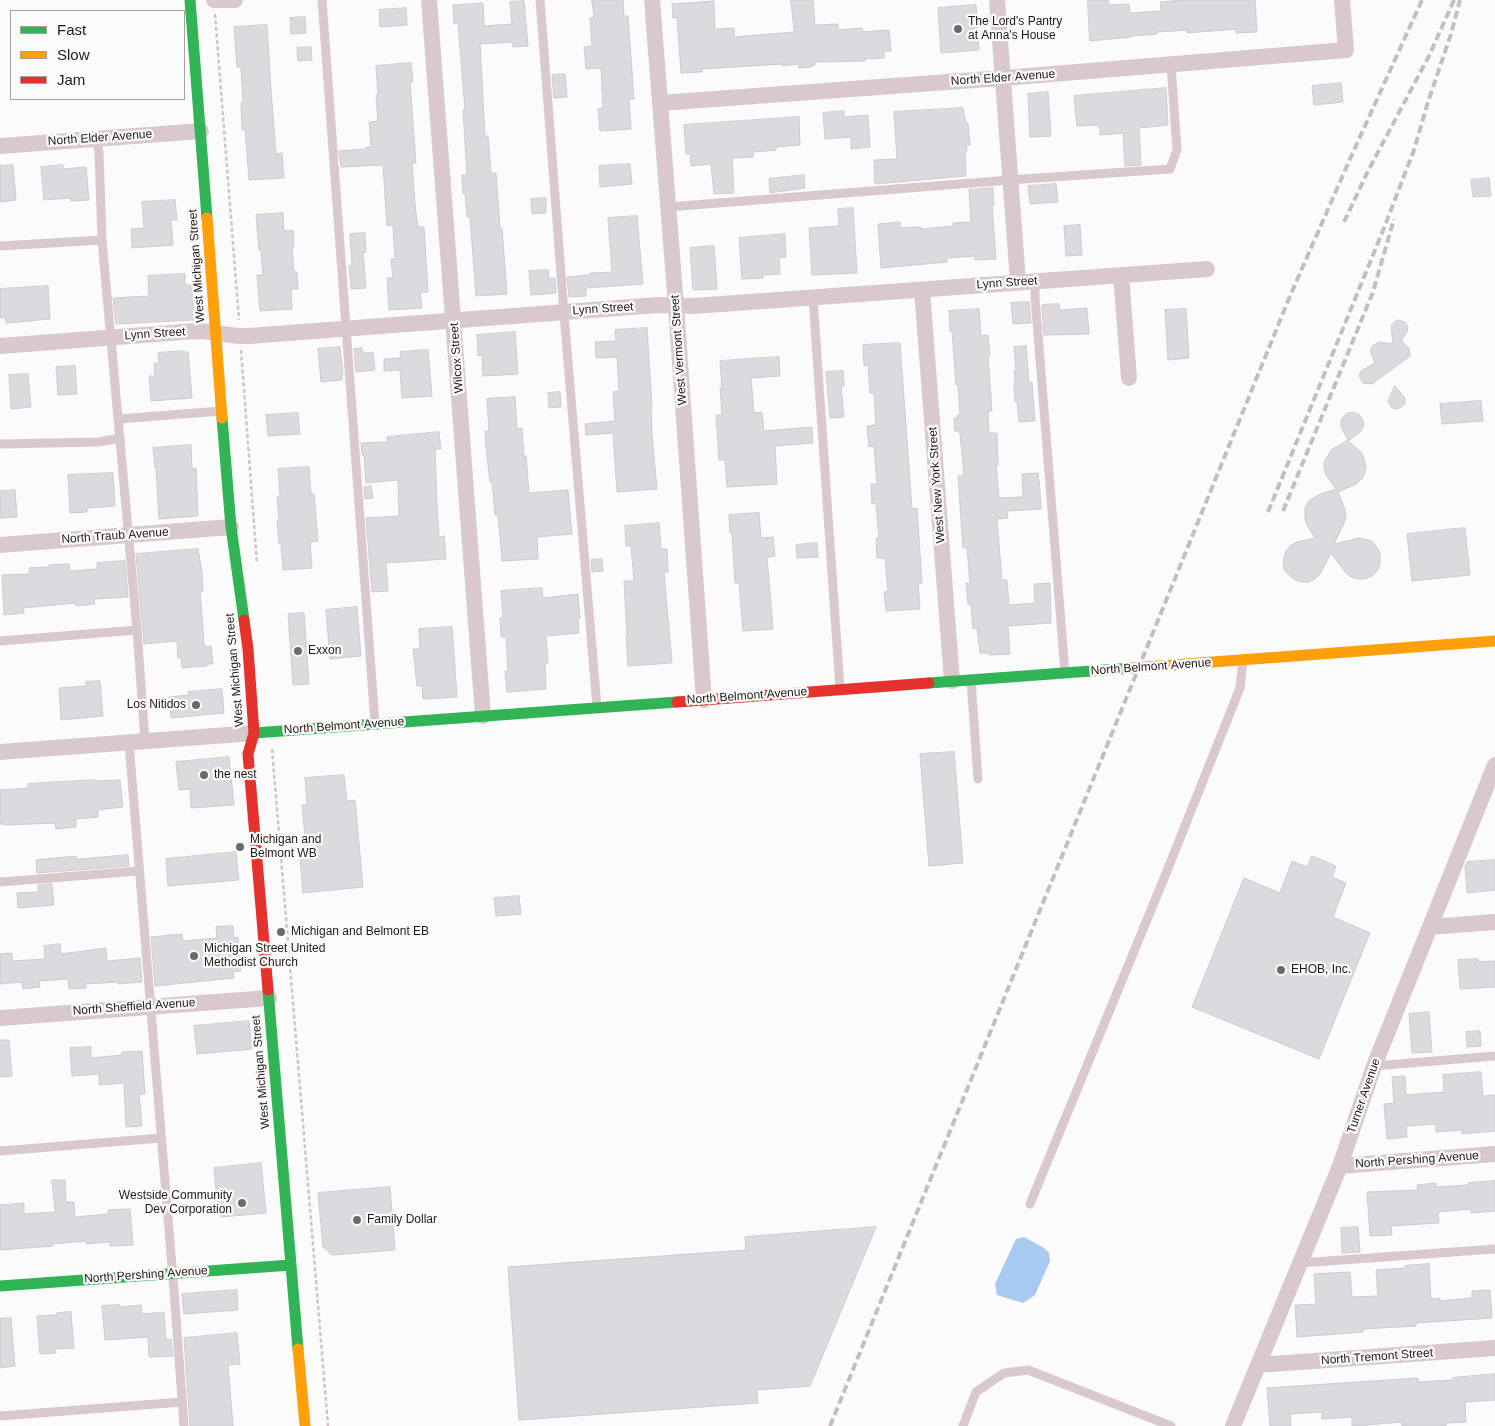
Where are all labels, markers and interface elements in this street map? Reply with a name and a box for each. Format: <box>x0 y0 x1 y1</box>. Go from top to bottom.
legend <box>10 10 185 100</box>
place label: The Lord's Pantry at Anna's House <box>968 15 1062 43</box>
text: Fast <box>57 21 86 38</box>
marker: The Lord's Pantry at Anna's House <box>952 23 964 35</box>
text: Slow <box>57 46 90 63</box>
street label: North Elder Avenue <box>950 67 1056 89</box>
text: Jam <box>57 71 85 88</box>
street label: North Elder Avenue <box>47 127 153 149</box>
street label: West Michigan Street <box>186 209 208 323</box>
street label: Lynn Street <box>976 274 1038 292</box>
street label: West Vermont Street <box>668 294 690 406</box>
street label: Lynn Street <box>572 300 634 318</box>
street label: Wilcox Street <box>447 322 467 394</box>
street label: Lynn Street <box>124 325 186 343</box>
street label: West New York Street <box>926 426 948 544</box>
street label: North Traub Avenue <box>61 525 169 547</box>
street label: West Michigan Street <box>223 613 247 727</box>
place label: Exxon <box>308 644 341 658</box>
marker: Exxon <box>292 645 304 657</box>
street label: North Belmont Avenue <box>1090 656 1212 678</box>
street label: North Belmont Avenue <box>686 685 808 707</box>
place label: Los Nitidos <box>127 698 186 712</box>
marker: Los Nitidos <box>190 699 202 711</box>
street label: North Belmont Avenue <box>283 715 405 737</box>
place label: the nest <box>214 768 257 782</box>
marker: the nest <box>198 769 210 781</box>
place label: Michigan and Belmont WB <box>250 833 321 861</box>
marker: Michigan and Belmont WB <box>234 841 246 853</box>
place label: Michigan and Belmont EB <box>291 925 429 939</box>
marker: Michigan and Belmont EB <box>275 926 287 938</box>
place label: Michigan Street United Methodist Church <box>204 942 325 970</box>
marker: Michigan Street United Methodist Church <box>188 950 200 962</box>
place label: EHOB, Inc. <box>1291 963 1351 977</box>
marker: EHOB, Inc. <box>1275 964 1287 976</box>
street label: North Sheffield Avenue <box>72 996 196 1018</box>
street label: West Michigan Street <box>249 1015 273 1129</box>
street label: Turner Avenue <box>1344 1056 1384 1136</box>
street label: North Pershing Avenue <box>1355 1148 1479 1172</box>
place label: Westside Community Dev Corporation <box>119 1189 232 1217</box>
marker: Westside Community Dev Corporation <box>236 1197 248 1209</box>
place label: Family Dollar <box>367 1213 437 1227</box>
marker: Family Dollar <box>351 1214 363 1226</box>
street label: North Pershing Avenue <box>84 1263 208 1287</box>
street label: North Tremont Street <box>1321 1346 1433 1368</box>

